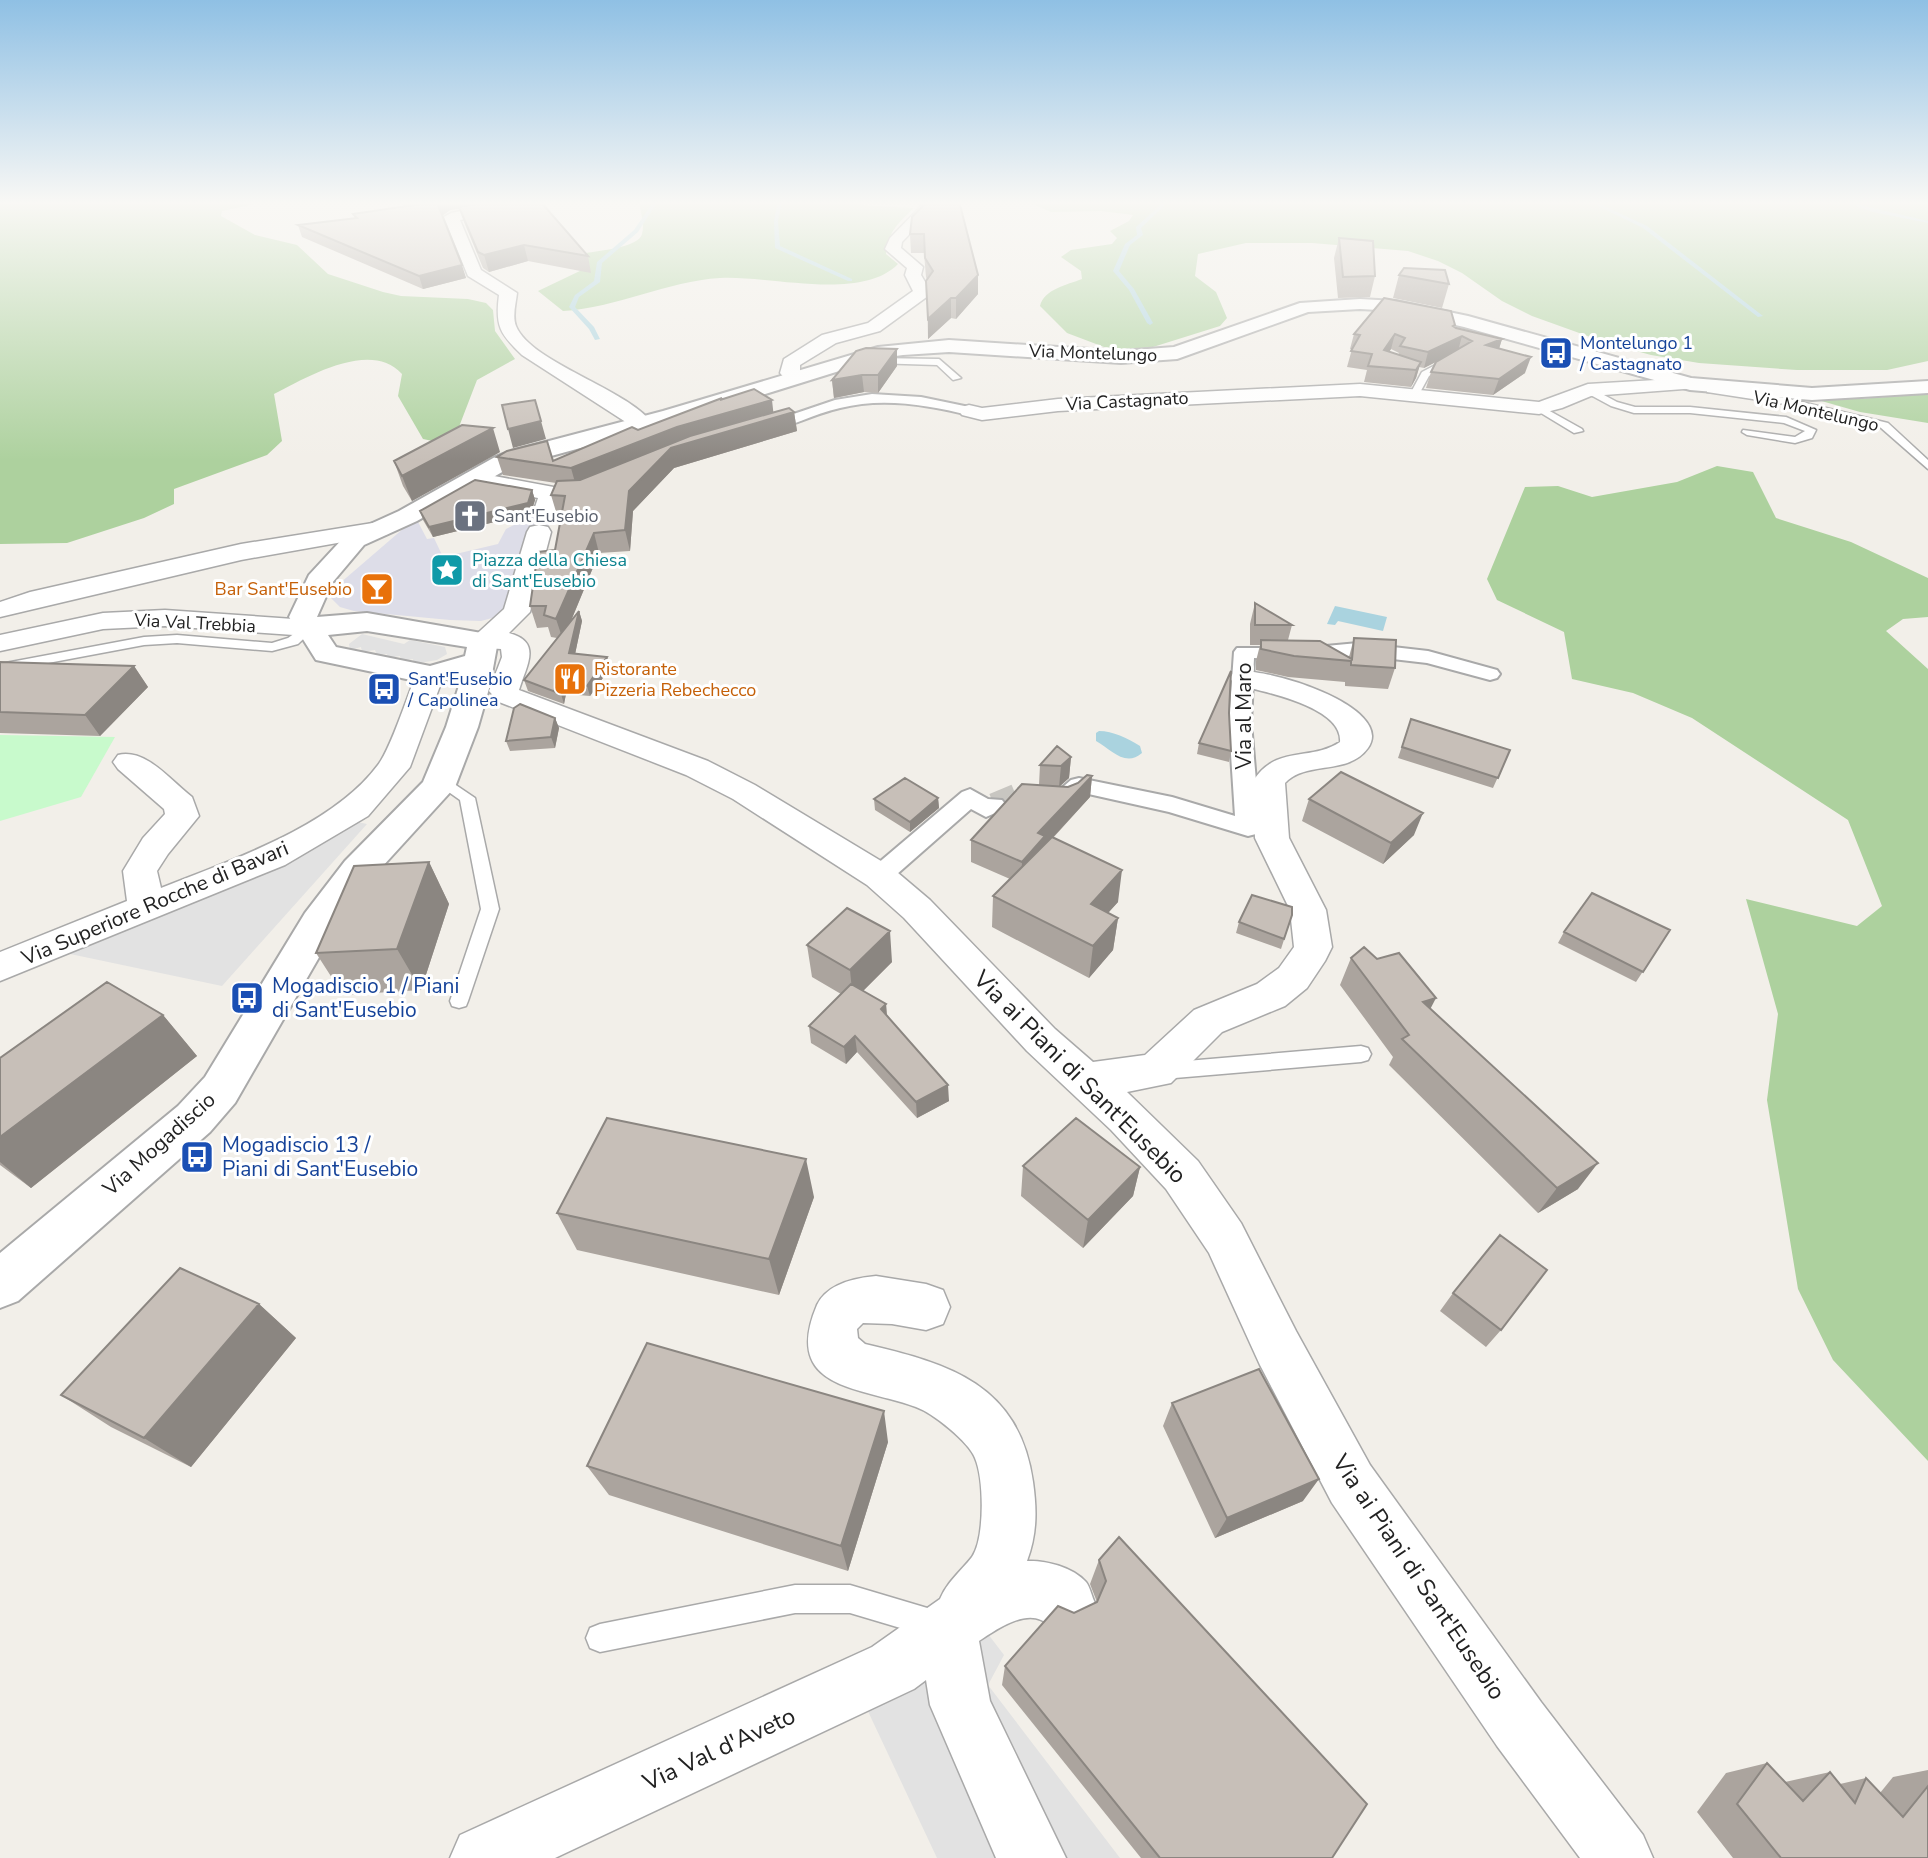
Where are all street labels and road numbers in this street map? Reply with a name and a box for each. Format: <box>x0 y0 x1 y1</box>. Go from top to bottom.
street label: Via Montelungo <box>1027 339 1158 367</box>
street label: Via Montelungo <box>1750 385 1881 437</box>
street label: Via Castagnato <box>1064 386 1189 416</box>
street label: Via Val Trebbia <box>133 608 256 638</box>
street label: Via al Maro <box>1230 663 1258 770</box>
street label: Via Superiore Rocche di Bavari <box>16 834 293 972</box>
street label: Via ai Piani di Sant'Eusebio <box>966 963 1194 1191</box>
street label: Via Mogadiscio <box>96 1086 221 1203</box>
street label: Via ai Piani di Sant'Eusebio <box>1324 1447 1513 1706</box>
street label: Via Val d'Aveto <box>637 1700 800 1799</box>

